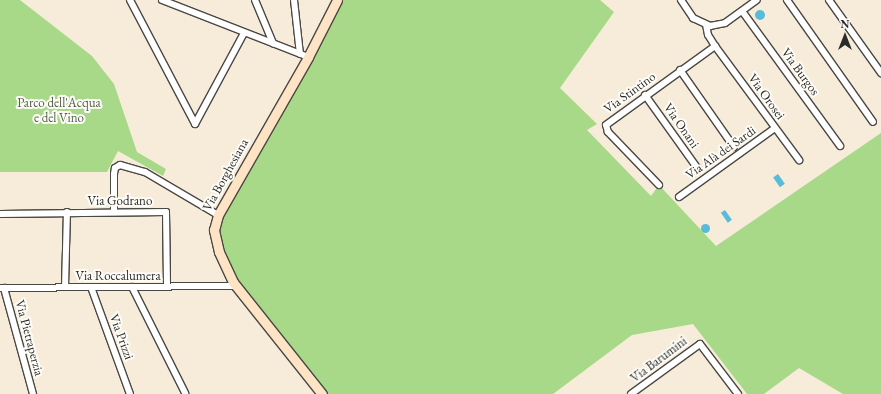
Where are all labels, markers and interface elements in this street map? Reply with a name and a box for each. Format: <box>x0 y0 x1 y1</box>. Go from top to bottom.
north arrow <box>825 16 865 56</box>
text: N <box>841 17 849 31</box>
street label: Via Burgos <box>778 45 822 99</box>
street label: Via Stintino <box>601 69 659 117</box>
street label: Via Orosei <box>744 71 788 123</box>
park label: Parco dell'Acqua e del Vino <box>17 96 101 127</box>
street label: Via Onani <box>660 100 702 152</box>
street label: Via Alà dei Sardi <box>683 123 759 183</box>
street label: Via Borghesiana <box>200 136 252 214</box>
street label: Via Godrano <box>88 193 152 209</box>
street label: Via Roccalumera <box>75 268 161 284</box>
street label: Via Pietraperzia <box>11 298 47 378</box>
street label: Via Prizzi <box>106 312 136 362</box>
street label: Via Barumini <box>628 334 690 386</box>

